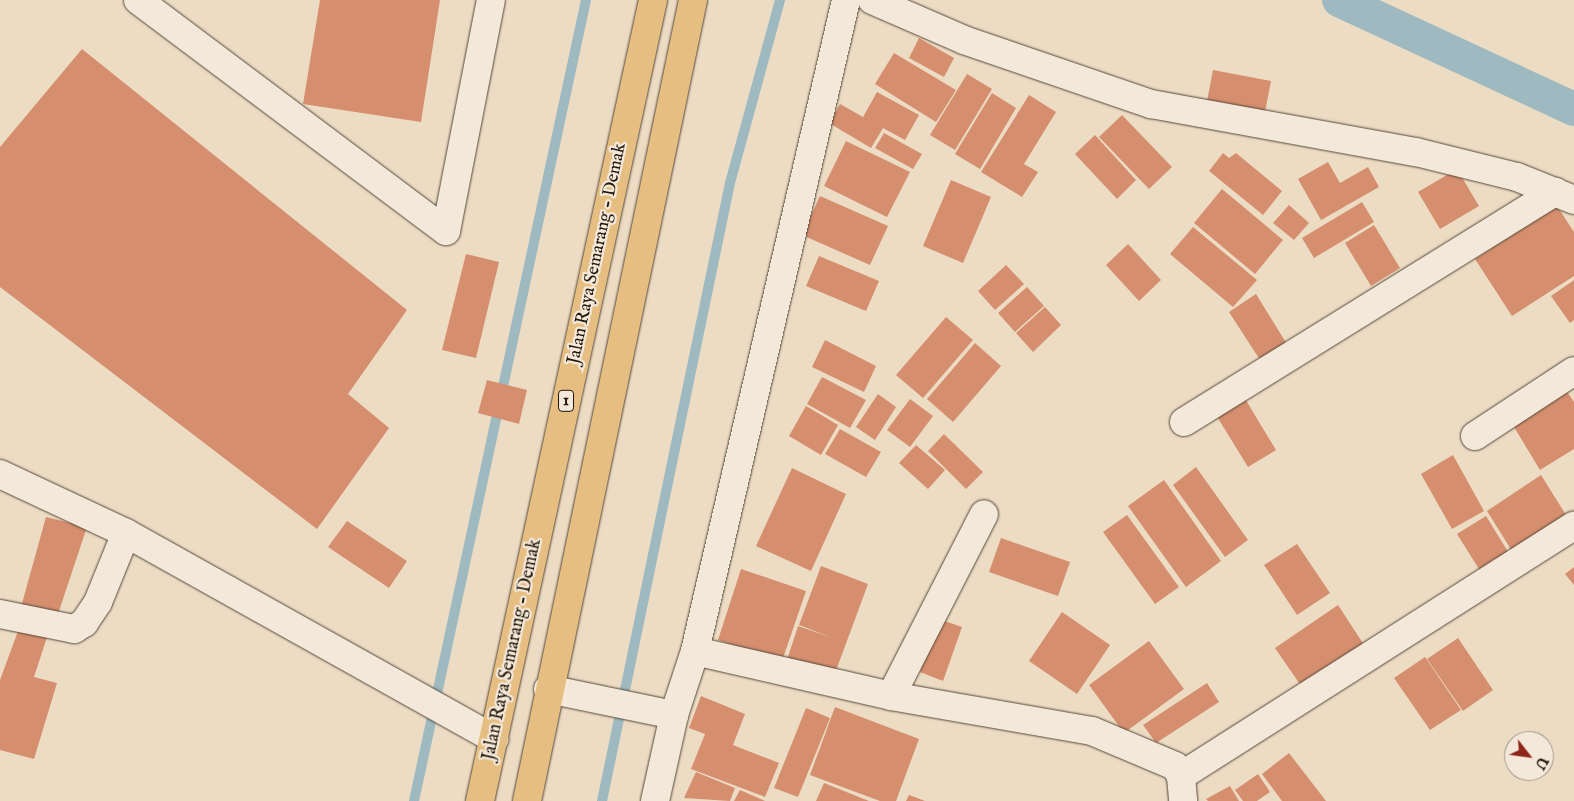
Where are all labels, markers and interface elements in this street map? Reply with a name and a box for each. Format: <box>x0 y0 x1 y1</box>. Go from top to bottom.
street label: Jalan Raya Semarang - Demak <box>564 141 632 367</box>
road number: 1 <box>557 388 575 414</box>
street label: Jalan Raya Semarang - Demak <box>479 537 547 763</box>
north arrow <box>1504 731 1554 781</box>
text: U <box>1530 753 1552 773</box>

